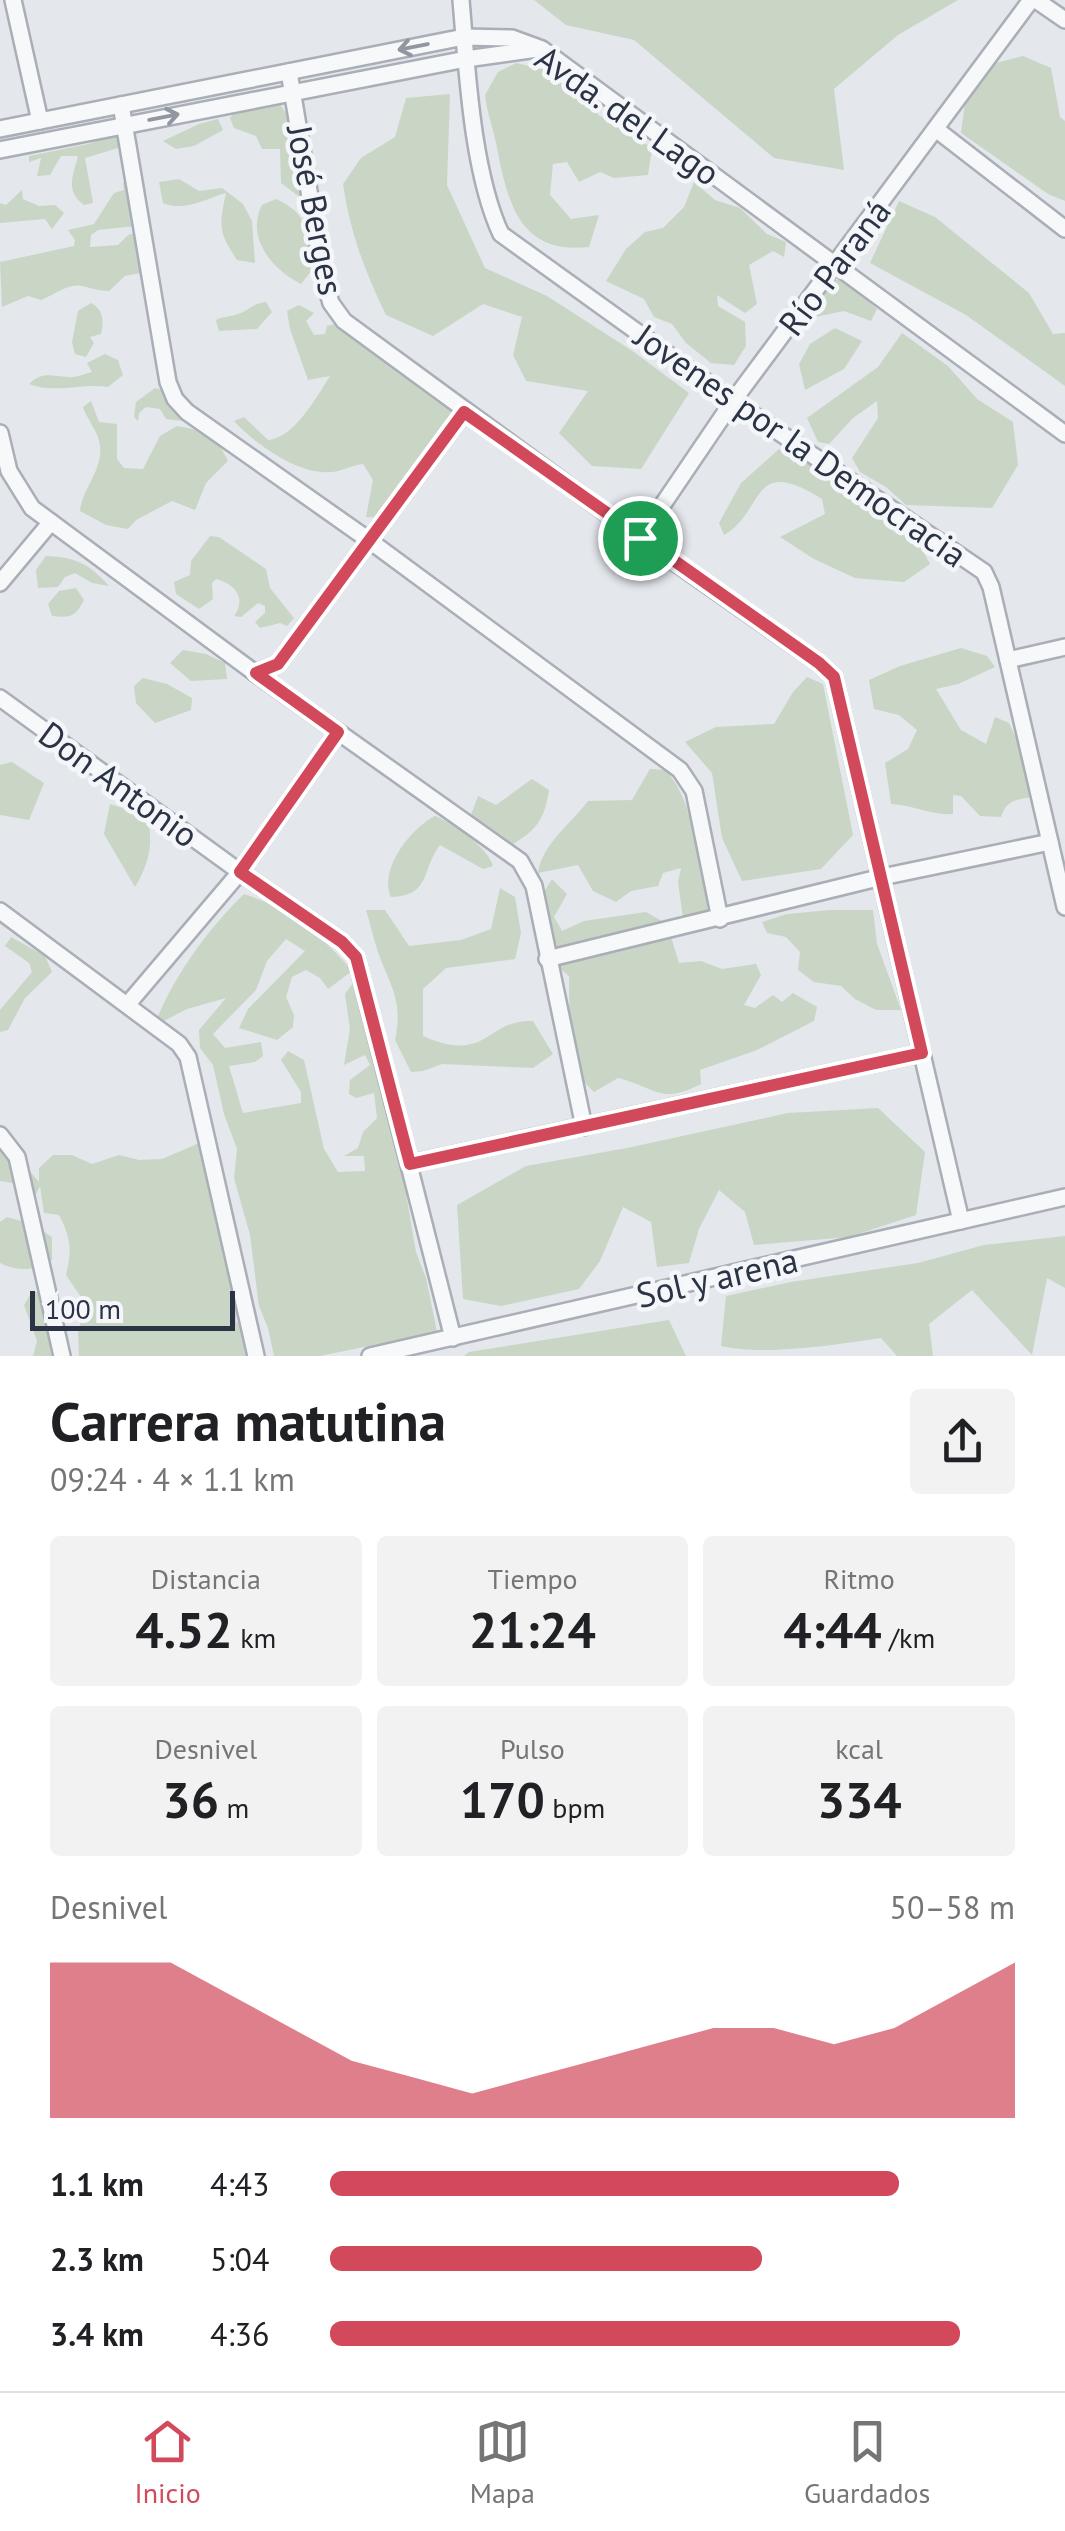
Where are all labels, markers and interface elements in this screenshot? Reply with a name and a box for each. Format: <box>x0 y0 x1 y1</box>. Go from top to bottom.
street label: Avda. del Lago <box>527 35 729 195</box>
one-way arrow <box>397 39 429 58</box>
one-way arrow <box>147 107 180 126</box>
street label: José Berges <box>277 119 355 299</box>
street label: Río Paraná <box>768 189 900 345</box>
street label: Jovenes por la Democracia <box>624 312 976 577</box>
pin <box>598 496 683 581</box>
icon: arrive <box>613 511 668 566</box>
street label: Don Antonio <box>30 711 208 857</box>
street label: Sol y arena <box>632 1236 802 1318</box>
scale bar <box>30 1286 235 1330</box>
text: 100 m <box>45 1290 121 1327</box>
text: Carrera matutina <box>50 1385 446 1456</box>
button: share <box>910 1389 1015 1494</box>
text: 09:24 · 4 × 1.1 km <box>50 1458 295 1500</box>
text: Distancia <box>151 1560 261 1597</box>
text: Tiempo <box>487 1560 578 1597</box>
text: Ritmo <box>823 1560 895 1597</box>
text: 4.52 <box>135 1597 233 1662</box>
text: 21:24 <box>469 1597 596 1662</box>
text: 4:44 <box>783 1597 882 1662</box>
text: km <box>233 1619 276 1656</box>
text: /km <box>882 1619 935 1656</box>
text: Desnivel <box>154 1730 257 1767</box>
text: Pulso <box>500 1730 565 1767</box>
text: kcal <box>835 1730 883 1767</box>
text: 36 <box>162 1767 219 1832</box>
text: 170 <box>460 1767 545 1832</box>
text: 334 <box>817 1767 902 1832</box>
text: m <box>219 1789 249 1826</box>
text: bpm <box>545 1789 605 1826</box>
text: Desnivel <box>50 1886 167 1928</box>
text: 50–58 m <box>890 1886 1015 1928</box>
text: 1.1 km <box>50 2163 144 2205</box>
text: 4:43 <box>210 2163 269 2205</box>
text: 2.3 km <box>50 2238 144 2280</box>
text: 5:04 <box>210 2238 269 2280</box>
text: 3.4 km <box>50 2313 144 2355</box>
text: 4:36 <box>210 2313 269 2355</box>
tab: Inicio <box>135 2414 201 2511</box>
tab: Mapa <box>470 2414 535 2511</box>
tab: Guardados <box>804 2414 930 2511</box>

